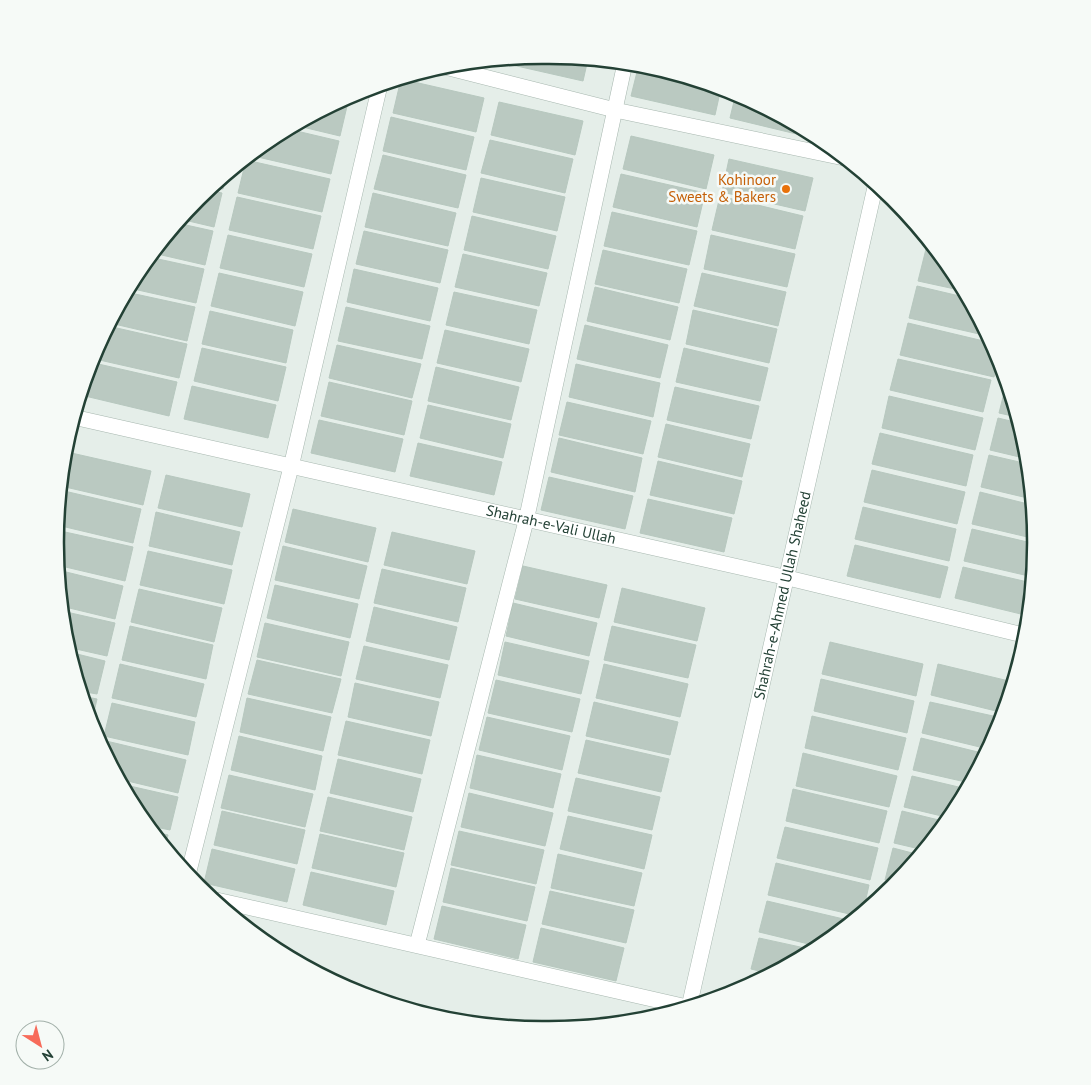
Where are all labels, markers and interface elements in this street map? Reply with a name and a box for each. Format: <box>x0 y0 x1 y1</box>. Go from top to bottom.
place label: Kohinoor Sweets & Bakers <box>668 170 776 206</box>
marker: Kohinoor Sweets & Bakers <box>780 183 792 195</box>
street label: Shahrah-e-Ahmed Ullah Shaheed <box>749 489 815 701</box>
street label: Shahrah-e-Vali Ullah <box>484 500 618 548</box>
north arrow <box>15 1020 65 1070</box>
text: N <box>39 1046 57 1066</box>

